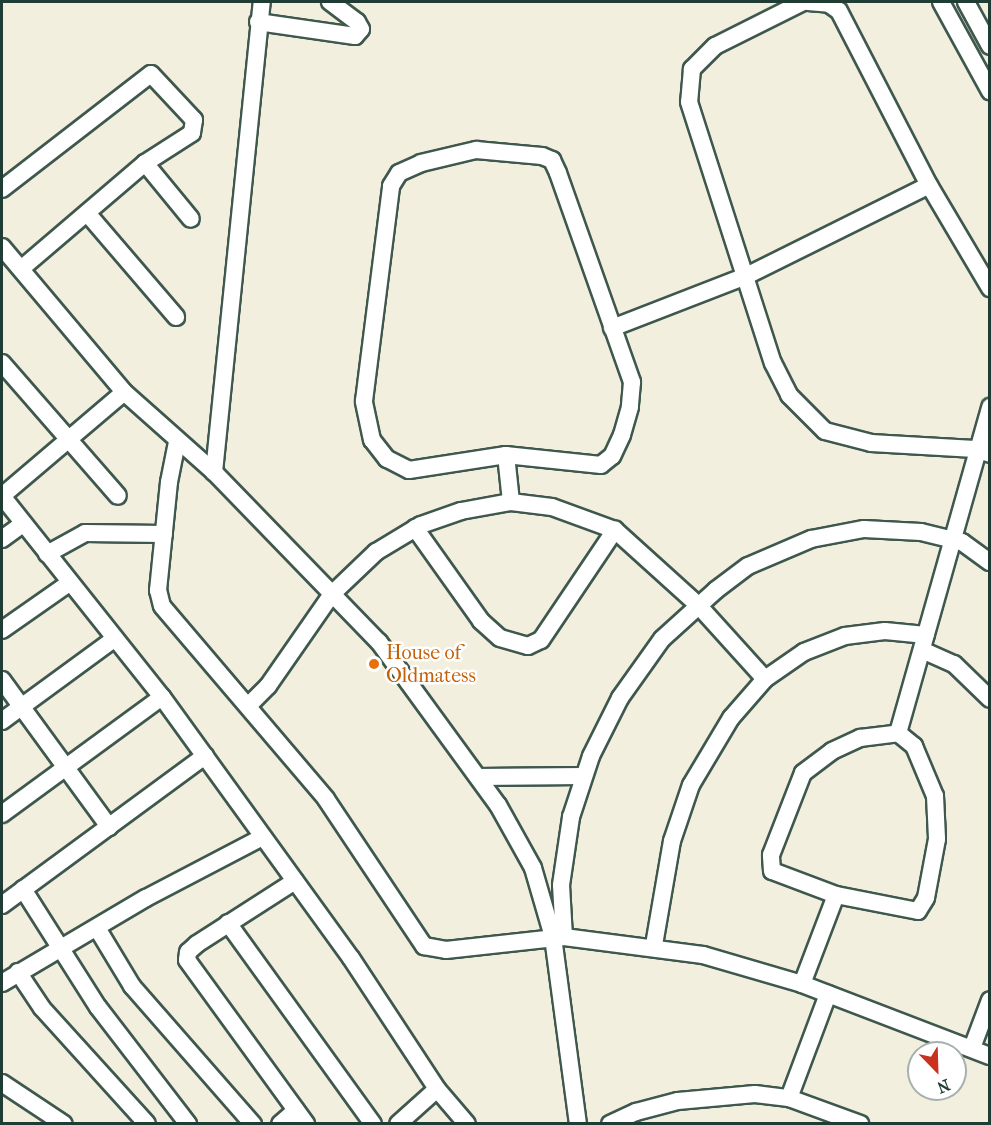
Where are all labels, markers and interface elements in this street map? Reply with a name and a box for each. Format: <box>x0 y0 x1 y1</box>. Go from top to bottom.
place label: House of Oldmatess <box>386 640 476 687</box>
marker: House of Oldmatess <box>367 657 381 671</box>
north arrow <box>907 1041 967 1101</box>
text: N <box>934 1075 953 1097</box>

